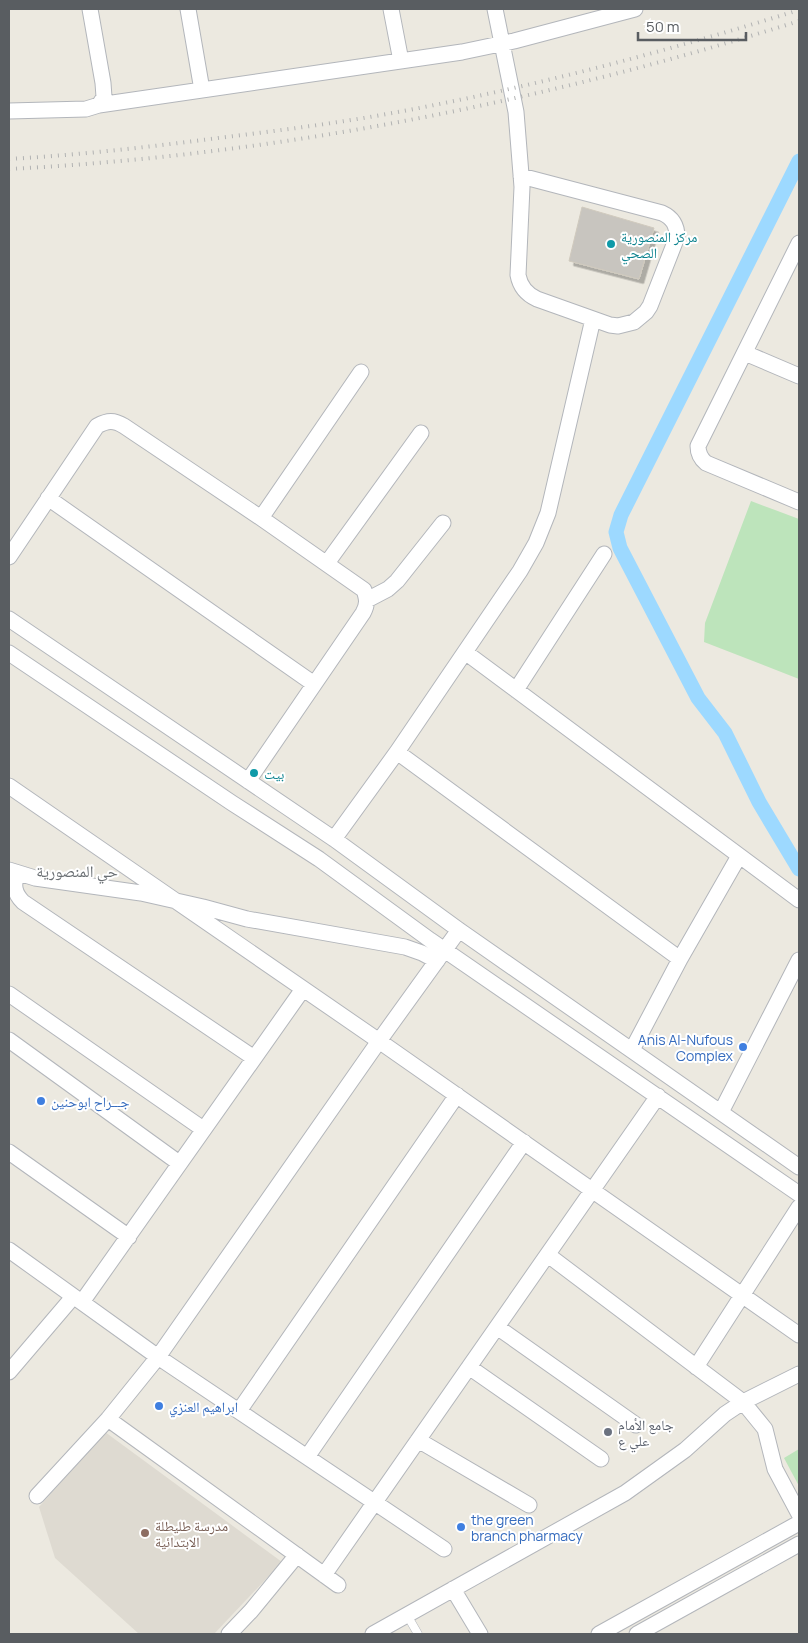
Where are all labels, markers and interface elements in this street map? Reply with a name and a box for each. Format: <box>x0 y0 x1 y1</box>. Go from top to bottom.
scale bar <box>638 10 746 42</box>
text: 50 m <box>646 16 680 37</box>
place label: مركز المنصورية الصحي <box>621 227 697 264</box>
marker: مركز المنصورية الصحي <box>605 238 617 250</box>
place label: بيت <box>264 764 284 783</box>
marker: بيت <box>248 767 260 779</box>
district label: حي المنصورية <box>36 860 118 884</box>
place label: Anis Al-Nufous Complex <box>638 1030 734 1065</box>
marker: Anis Al-Nufous Complex <box>737 1041 749 1053</box>
place label: جـــراح ابوحنين <box>51 1092 129 1112</box>
marker: جـــراح ابوحنين <box>35 1095 47 1107</box>
place label: ابراهيم العنزي <box>169 1397 238 1418</box>
marker: ابراهيم العنزي <box>153 1400 165 1412</box>
place label: جامع الأمام علي ع <box>618 1415 674 1452</box>
marker: جامع الأمام علي ع <box>602 1426 614 1438</box>
place label: the green branch pharmacy <box>471 1510 584 1545</box>
place label: مدرسة طليطلة الابتدائية <box>155 1516 228 1551</box>
marker: the green branch pharmacy <box>455 1521 467 1533</box>
marker: مدرسة طليطلة الابتدائية <box>139 1527 151 1539</box>

